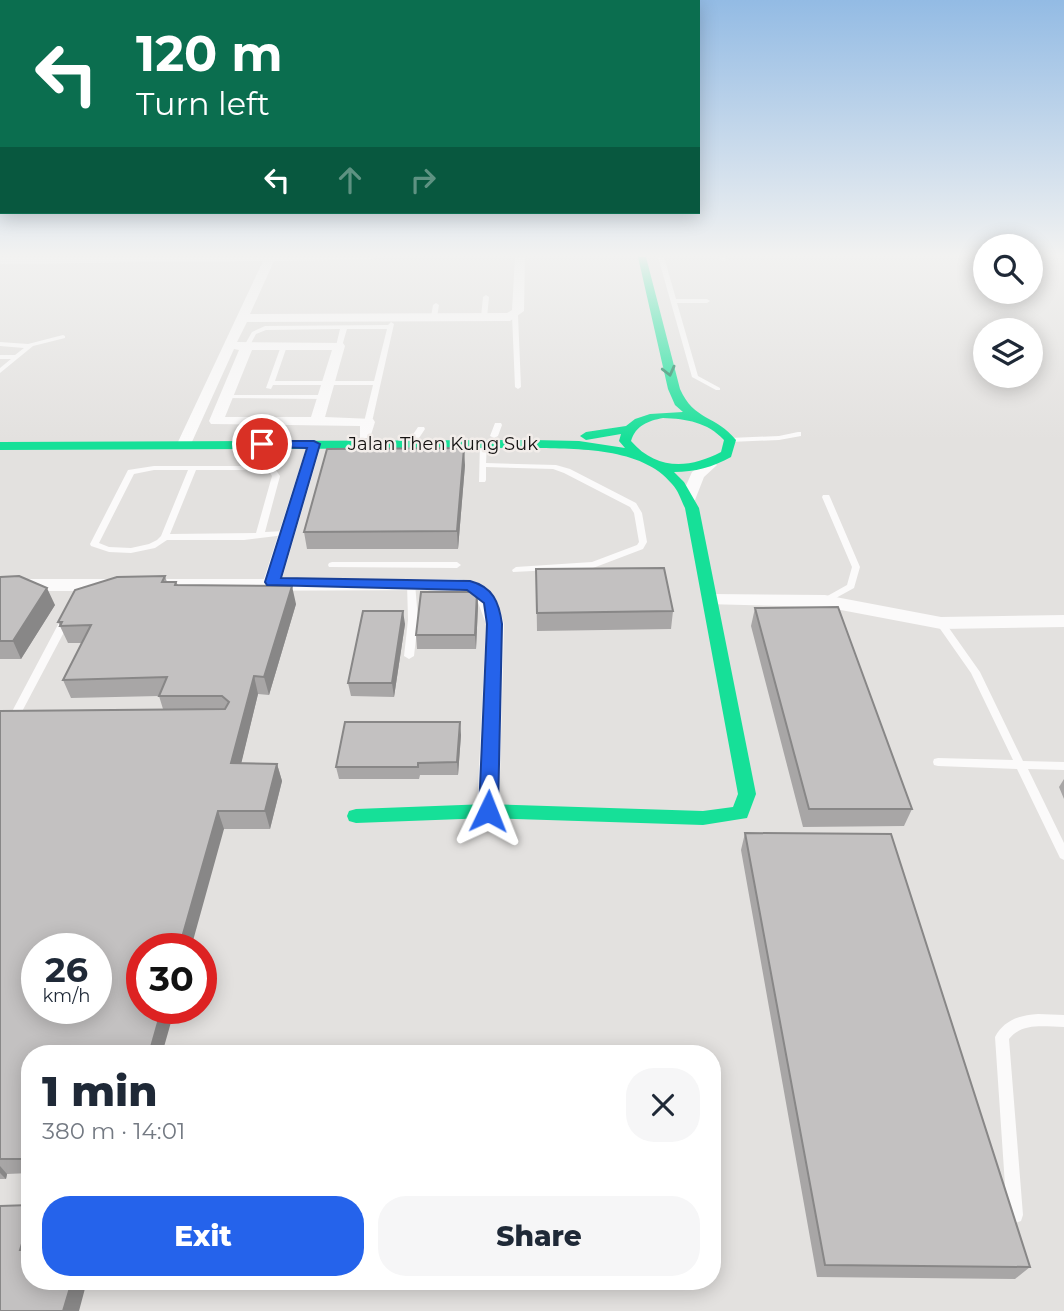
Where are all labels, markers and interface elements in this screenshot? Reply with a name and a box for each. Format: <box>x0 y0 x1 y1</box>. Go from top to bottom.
text: 120 m <box>136 24 283 83</box>
icon: left <box>21 28 112 119</box>
text: Turn left <box>136 84 270 123</box>
icon: left <box>258 161 296 199</box>
icon: ahead <box>331 161 369 199</box>
icon: right <box>404 161 442 199</box>
map controls <box>973 234 1043 388</box>
button: search <box>973 234 1043 304</box>
button: layers <box>973 318 1043 388</box>
one-way arrow <box>661 365 675 377</box>
pin <box>232 414 292 474</box>
icon: arrive <box>243 425 281 463</box>
street label: Jalan Then Kung Suk <box>347 433 538 455</box>
position arrow <box>451 774 525 848</box>
speed limit sign: 30 <box>126 933 217 1024</box>
text: 26 <box>45 948 88 991</box>
text: km/h <box>42 985 91 1007</box>
text: 1 min <box>42 1065 158 1117</box>
button: close <box>626 1068 700 1142</box>
text: 380 m · 14:01 <box>42 1117 185 1145</box>
button: Exit <box>42 1196 364 1276</box>
button: Share <box>378 1196 700 1276</box>

